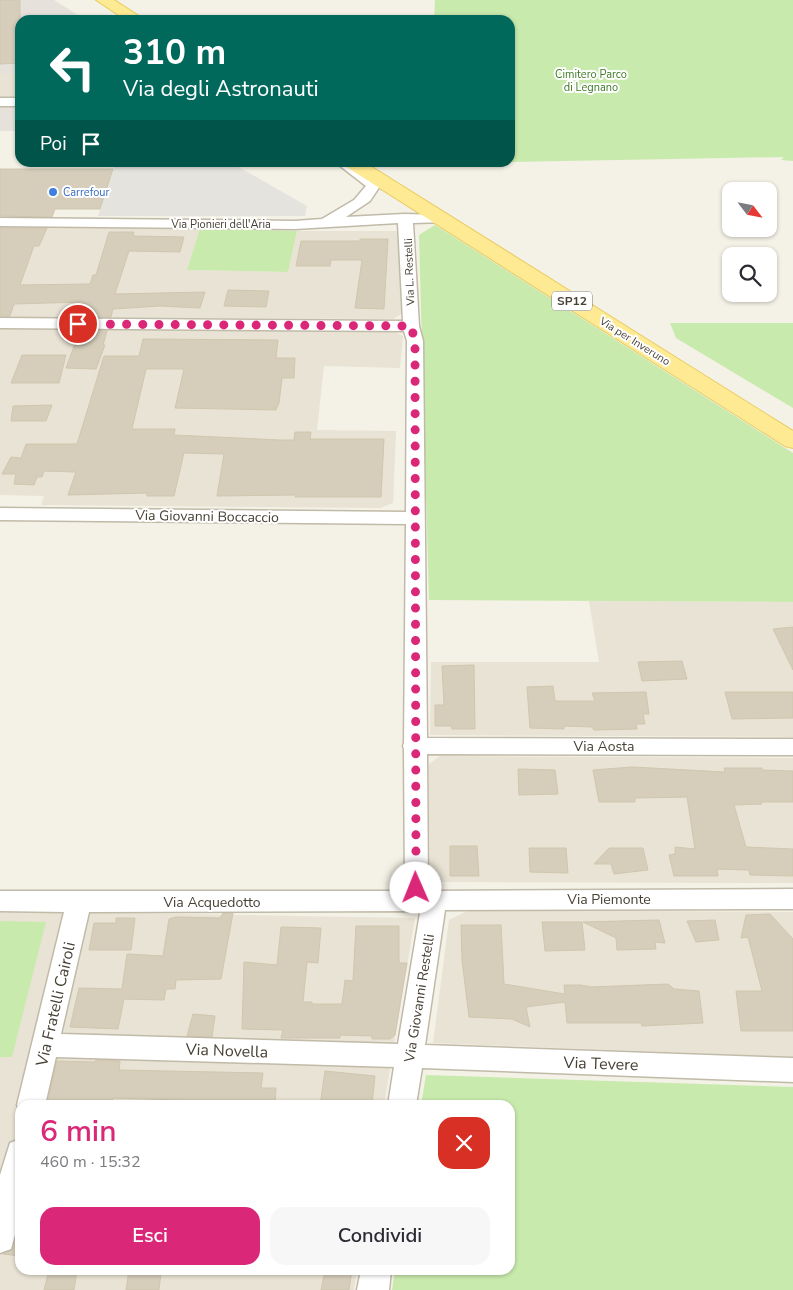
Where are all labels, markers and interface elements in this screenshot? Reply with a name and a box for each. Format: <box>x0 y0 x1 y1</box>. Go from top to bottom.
text: 310 m <box>123 29 226 76</box>
icon: left <box>40 35 105 100</box>
park label: Cimitero Parco di Legnano <box>555 67 627 95</box>
text: Via degli Astronauti <box>123 74 319 104</box>
icon: arrive <box>77 130 105 158</box>
text: Poi <box>40 131 67 157</box>
north arrow <box>722 182 778 238</box>
map controls <box>722 182 777 302</box>
place label: Carrefour <box>63 185 110 200</box>
marker: Carrefour <box>47 186 59 198</box>
street label: Via Pionieri dell'Aria <box>170 217 271 232</box>
street label: Via L. Restelli <box>401 238 418 307</box>
button: search <box>722 247 777 302</box>
road number: SP12 <box>552 292 592 310</box>
pin <box>57 303 99 345</box>
icon: arrive <box>64 310 92 338</box>
street label: Via per Inveruno <box>596 313 673 369</box>
street label: Via Giovanni Boccaccio <box>134 506 279 527</box>
street label: Via Aosta <box>573 737 634 756</box>
position arrow <box>389 861 441 913</box>
street label: Via Piemonte <box>566 890 651 909</box>
street label: Via Acquedotto <box>162 893 261 912</box>
street label: Via Giovanni Restelli <box>400 933 439 1064</box>
street label: Via Fratelli Cairoli <box>31 940 81 1070</box>
street label: Via Novella <box>184 1039 269 1063</box>
street label: Via Tevere <box>562 1052 639 1076</box>
text: 6 min <box>40 1111 116 1152</box>
button: close <box>438 1117 490 1169</box>
text: 460 m · 15:32 <box>40 1151 141 1173</box>
button: Esci <box>40 1207 260 1265</box>
button: Condividi <box>270 1207 490 1265</box>

